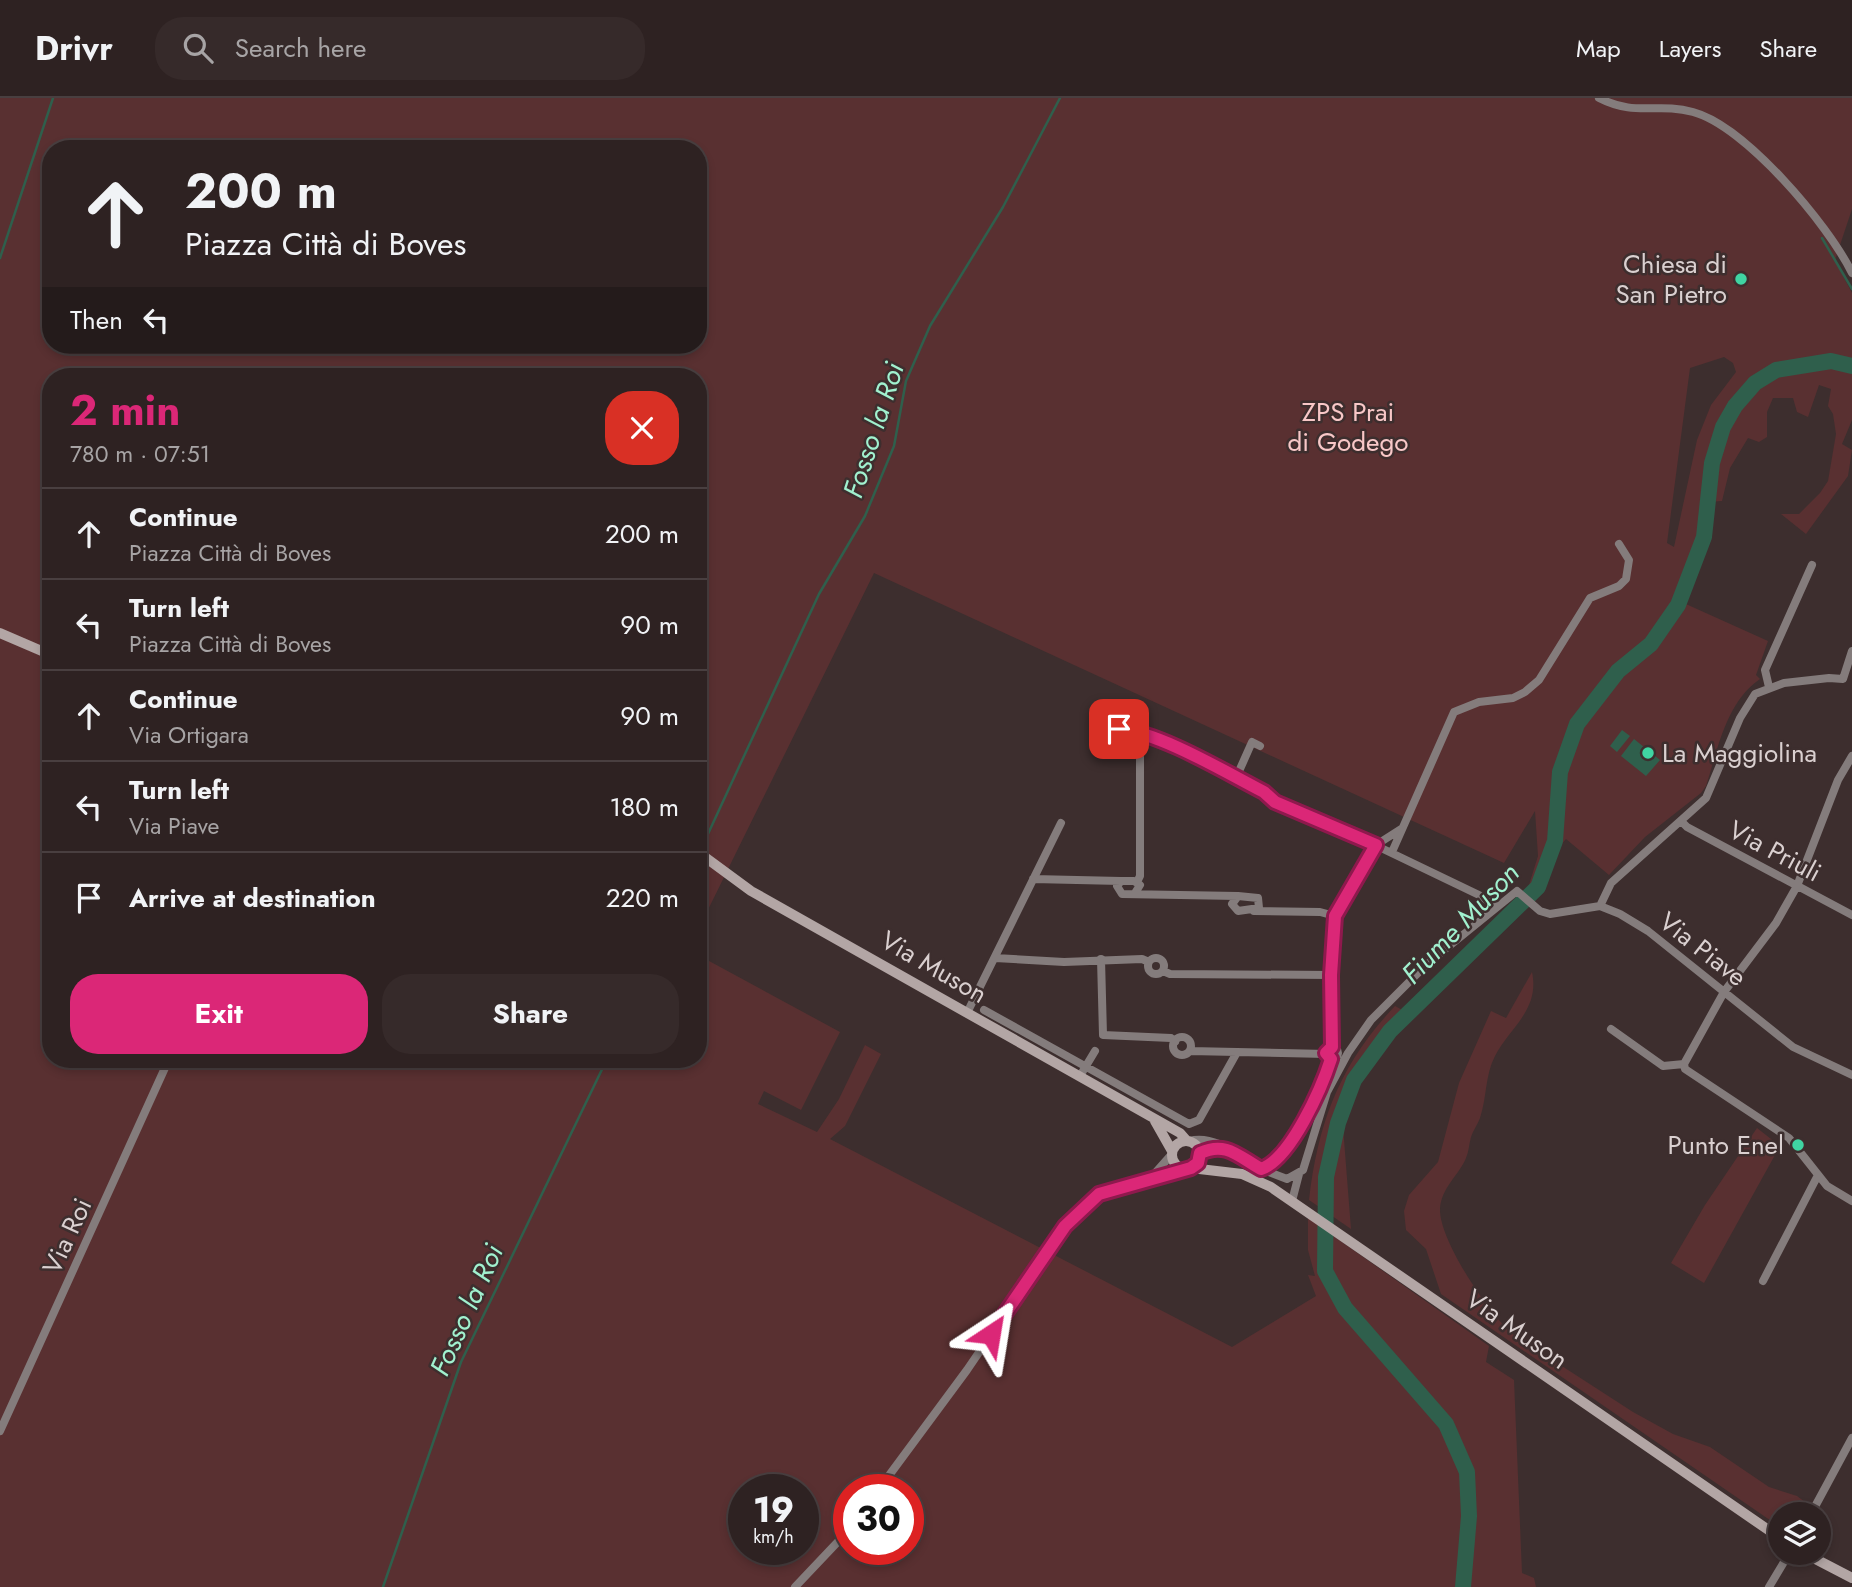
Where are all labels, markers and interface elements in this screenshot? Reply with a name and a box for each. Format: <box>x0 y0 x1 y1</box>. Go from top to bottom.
search box <box>155 17 645 80</box>
text: Drivr <box>35 25 113 72</box>
icon: search <box>179 29 217 67</box>
text: Search here <box>235 29 366 67</box>
text: Map <box>1576 31 1621 66</box>
text: Layers <box>1659 31 1721 66</box>
text: Share <box>1759 31 1817 66</box>
text: 200 m <box>185 156 337 226</box>
icon: ahead <box>70 168 161 259</box>
text: Piazza Città di Boves <box>185 221 466 267</box>
place label: Chiesa di San Pietro <box>1615 245 1727 313</box>
marker: Chiesa di San Pietro <box>1733 271 1749 287</box>
text: Then <box>70 301 123 339</box>
icon: left <box>137 301 175 339</box>
water label: Fosso la Roi <box>832 356 915 503</box>
text: 2 min <box>70 380 180 441</box>
button: close <box>605 391 679 465</box>
park label: ZPS Prai di Godego <box>1288 393 1408 461</box>
text: 780 m · 07:51 <box>70 437 210 471</box>
text: Continue <box>129 498 238 536</box>
icon: ahead <box>70 515 108 553</box>
text: 200 m <box>605 515 679 553</box>
text: Piazza Città di Boves <box>129 536 331 570</box>
text: Turn left <box>129 589 229 627</box>
icon: left <box>70 606 108 644</box>
text: 90 m <box>620 606 679 644</box>
text: Piazza Città di Boves <box>129 627 331 661</box>
text: Continue <box>129 680 238 718</box>
icon: ahead <box>70 697 108 735</box>
text: 90 m <box>620 697 679 735</box>
pin <box>1089 699 1149 759</box>
icon: arrive <box>1100 710 1138 748</box>
text: Via Ortigara <box>129 718 249 752</box>
place label: La Maggiolina <box>1662 734 1817 772</box>
marker: La Maggiolina <box>1640 745 1656 761</box>
text: Turn left <box>129 771 229 809</box>
icon: left <box>70 788 108 826</box>
text: 180 m <box>609 788 679 826</box>
text: Via Piave <box>129 809 219 843</box>
street label: Via Priuli <box>1722 811 1828 891</box>
water label: Fiume Muson <box>1392 853 1529 993</box>
icon: arrive <box>70 879 108 917</box>
text: Arrive at destination <box>129 879 376 917</box>
text: 220 m <box>606 879 679 917</box>
street label: Via Piave <box>1651 903 1755 995</box>
street label: Via Muson <box>874 921 994 1013</box>
button: Exit <box>70 974 368 1054</box>
button: Share <box>382 974 679 1054</box>
place label: Punto Enel <box>1667 1126 1784 1164</box>
marker: Punto Enel <box>1790 1137 1806 1153</box>
street label: Via Roi <box>33 1192 101 1280</box>
water label: Fosso la Roi <box>419 1237 514 1382</box>
street label: Via Muson <box>1458 1280 1576 1378</box>
position arrow <box>954 1297 1028 1371</box>
speed limit sign: 30 <box>833 1474 924 1565</box>
text: 19 <box>753 1485 794 1535</box>
map controls <box>1768 1502 1831 1565</box>
button: layers <box>1768 1502 1831 1565</box>
text: km/h <box>753 1524 794 1550</box>

